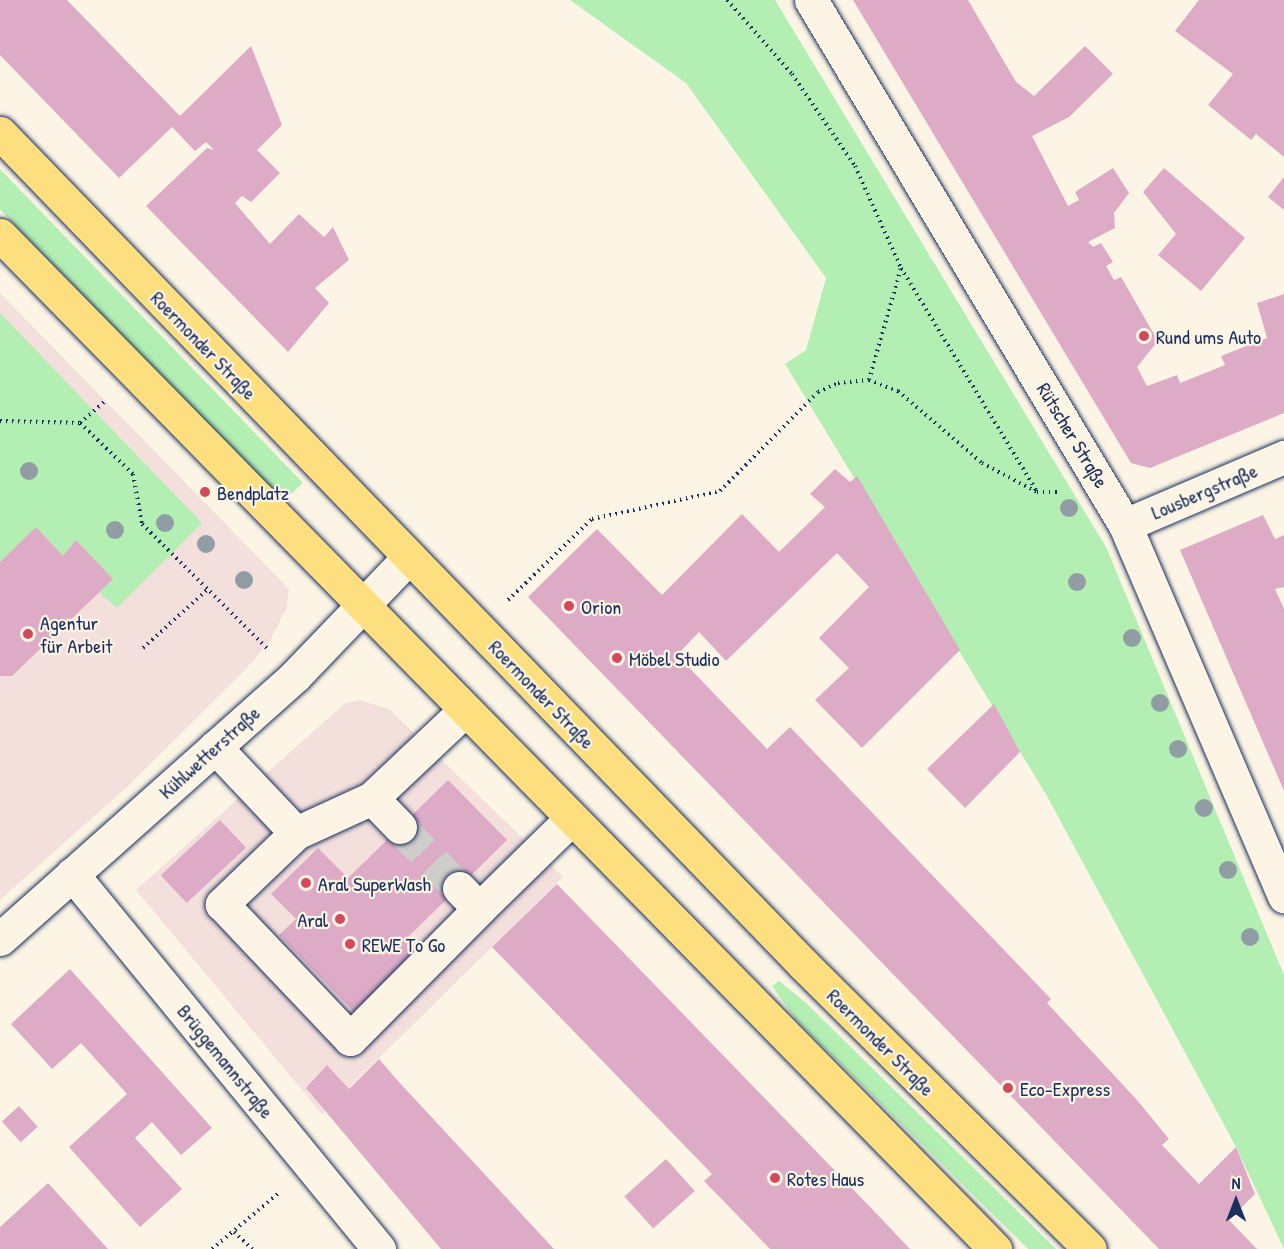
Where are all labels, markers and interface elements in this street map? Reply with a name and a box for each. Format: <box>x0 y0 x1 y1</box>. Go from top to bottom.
street label: Roermonder Straße <box>146 286 262 404</box>
place label: Rund ums Auto <box>1156 324 1261 348</box>
marker: Rund ums Auto <box>1137 329 1151 343</box>
street label: Rütscher Straße <box>1032 378 1114 492</box>
street label: Lousbergstraße <box>1147 458 1261 524</box>
place label: Bendplatz <box>217 480 289 504</box>
marker: Bendplatz <box>198 485 212 499</box>
place label: Orion <box>581 594 621 618</box>
marker: Orion <box>562 599 576 613</box>
place label: Agentur für Arbeit <box>40 610 112 657</box>
marker: Agentur für Arbeit <box>21 627 35 641</box>
street label: Roermonder Straße <box>484 635 600 753</box>
place label: Möbel Studio <box>629 646 719 670</box>
marker: Möbel Studio <box>610 651 624 665</box>
street label: Kühlwetterstraße <box>154 700 264 804</box>
place label: Aral SuperWash <box>318 871 431 895</box>
marker: Aral SuperWash <box>299 876 313 890</box>
place label: Aral <box>297 907 328 931</box>
marker: Aral <box>333 912 347 926</box>
place label: REWE To Go <box>362 932 445 956</box>
marker: REWE To Go <box>343 937 357 951</box>
street label: Roermonder Straße <box>822 983 940 1101</box>
street label: Brüggemannstraße <box>173 999 279 1123</box>
place label: Eco-Express <box>1020 1076 1110 1100</box>
marker: Eco-Express <box>1001 1081 1015 1095</box>
place label: Rotes Haus <box>787 1166 864 1190</box>
marker: Rotes Haus <box>768 1171 782 1185</box>
north arrow <box>1206 1171 1266 1231</box>
text: N <box>1232 1172 1240 1194</box>

